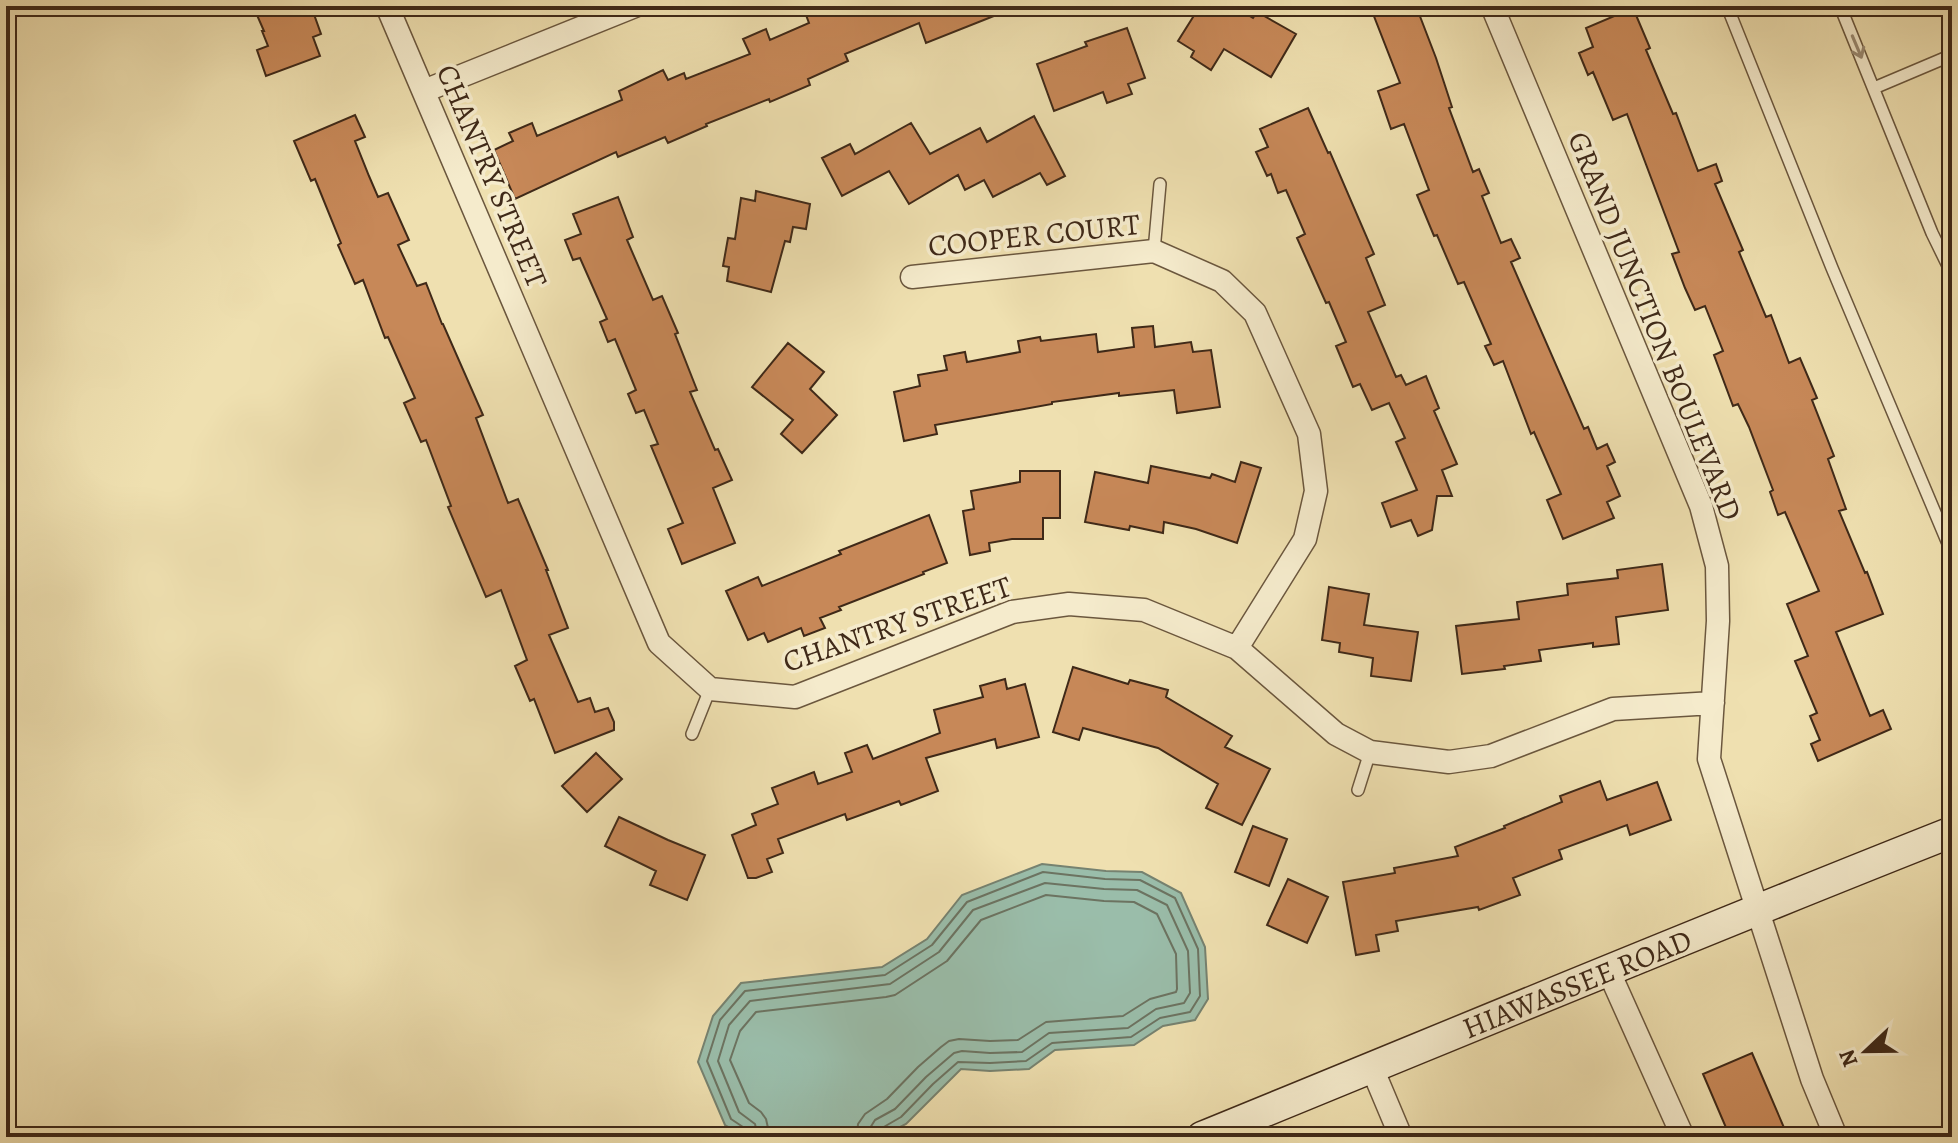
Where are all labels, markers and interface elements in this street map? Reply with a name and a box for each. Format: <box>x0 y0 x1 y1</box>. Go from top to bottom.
one-way arrow <box>1851 34 1866 59</box>
street label: CHANTRY STREET <box>427 58 557 294</box>
street label: GRAND JUNCTION BOULEVARD <box>1559 126 1751 526</box>
street label: COOPER COURT <box>926 204 1143 266</box>
street label: CHANTRY STREET <box>778 566 1017 682</box>
street label: HIAWASSEE ROAD <box>1456 920 1698 1048</box>
north arrow <box>1826 1011 1906 1091</box>
text: N <box>1831 1045 1865 1071</box>

